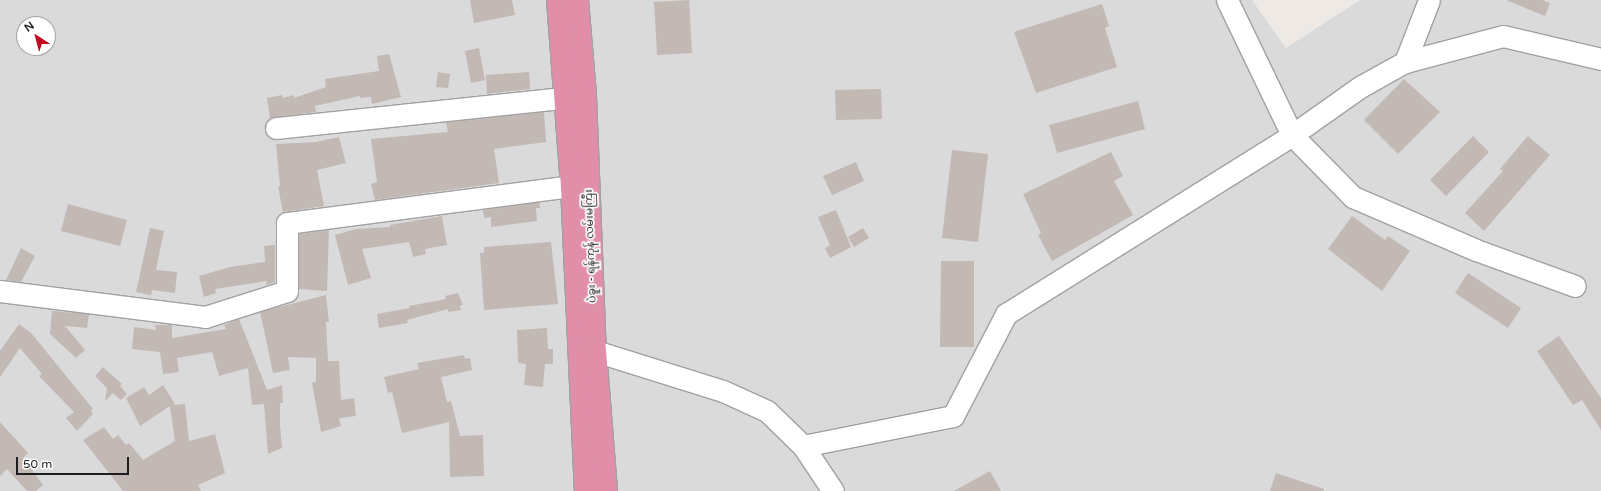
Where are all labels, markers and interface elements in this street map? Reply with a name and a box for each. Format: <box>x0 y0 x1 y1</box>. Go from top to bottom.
north arrow <box>16 16 56 56</box>
text: N <box>22 19 37 35</box>
street label: ပဲခူး - ရန်ကုန် လမ်းမကြီး <box>582 189 600 303</box>
scale bar <box>18 449 131 475</box>
text: 50 m <box>23 457 52 471</box>

